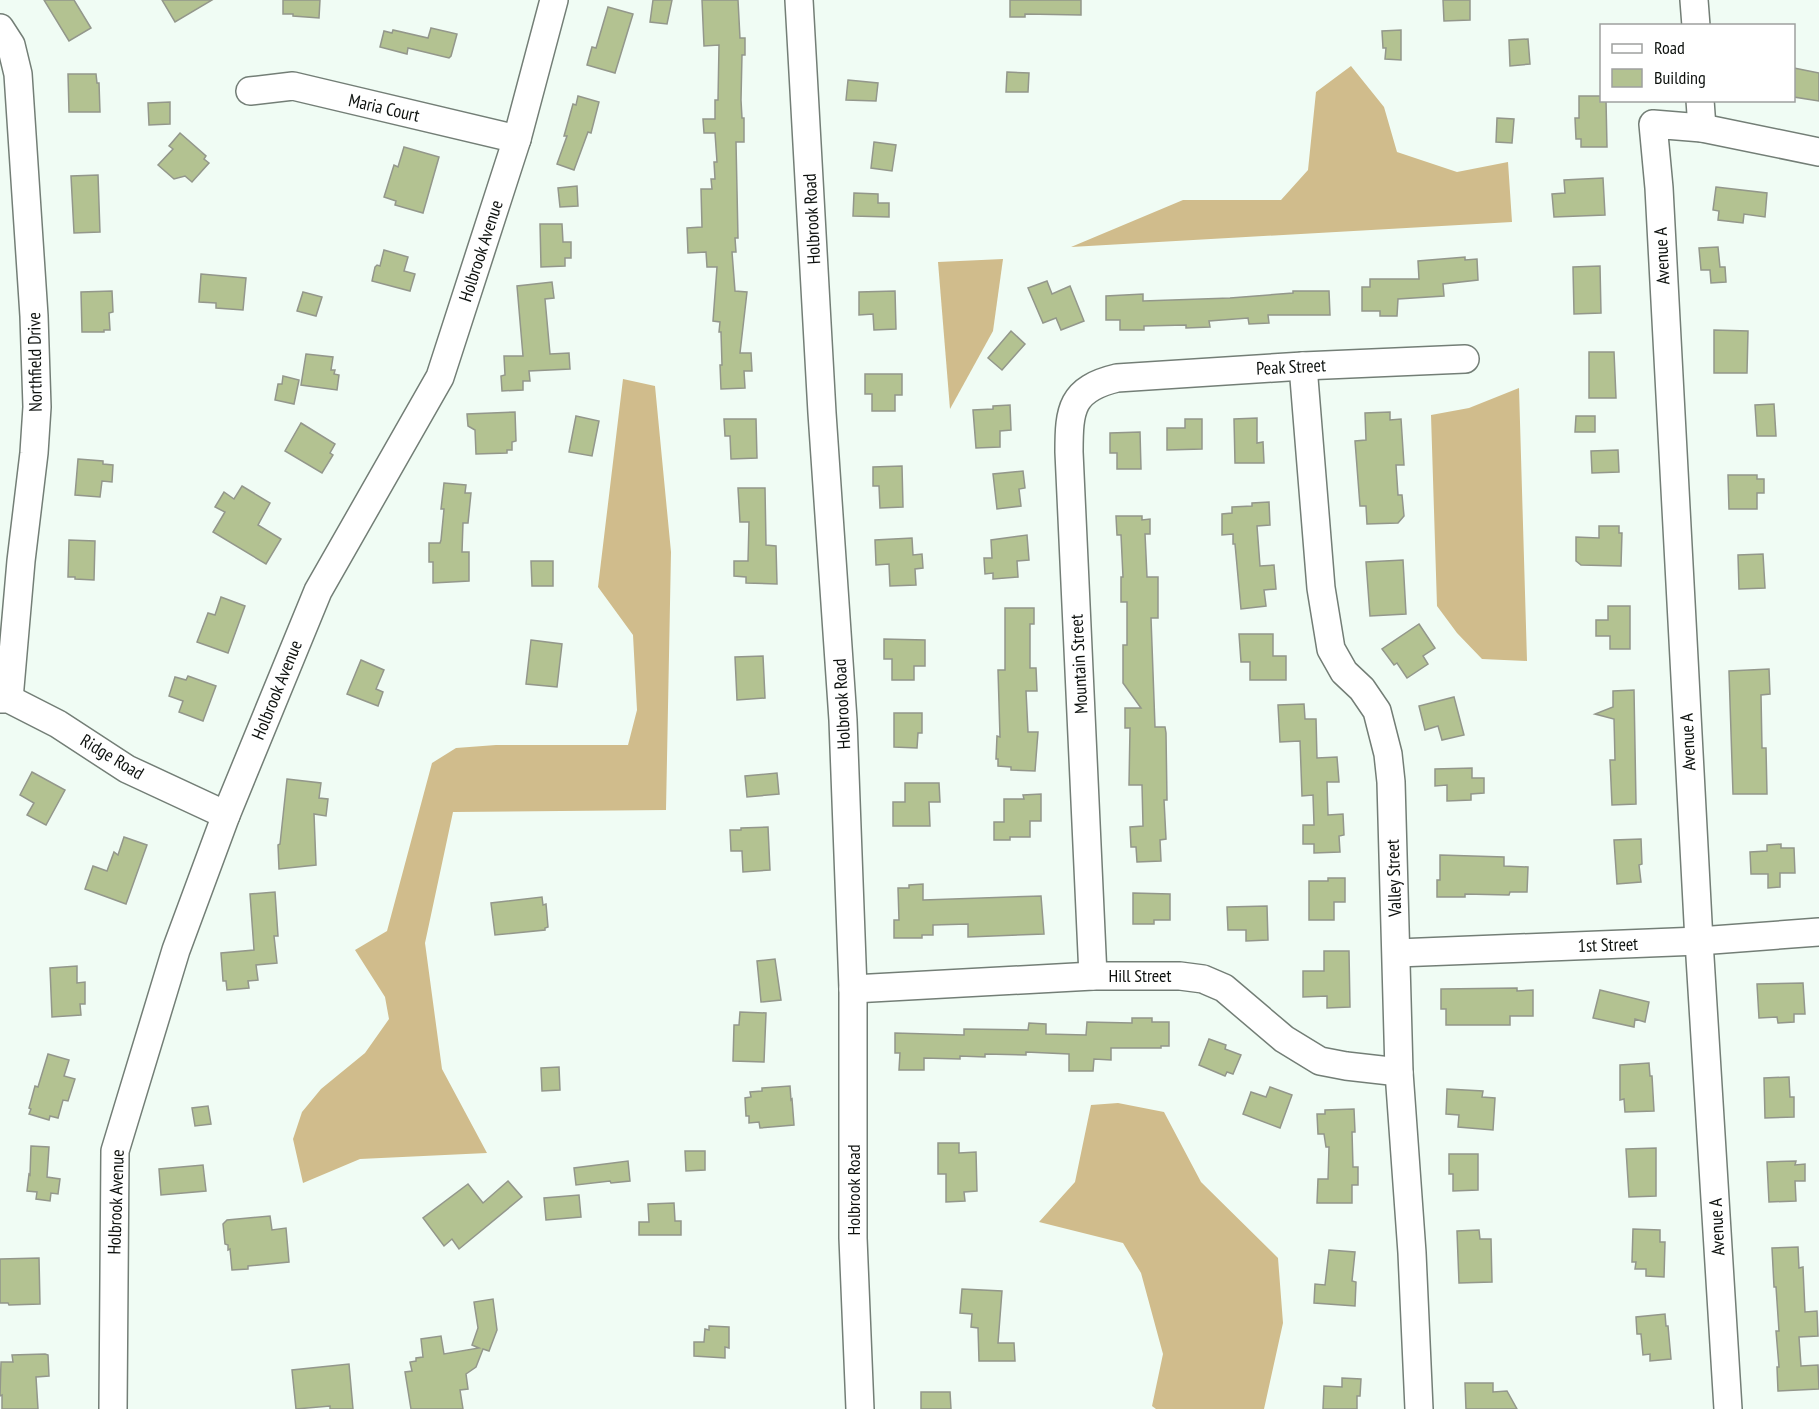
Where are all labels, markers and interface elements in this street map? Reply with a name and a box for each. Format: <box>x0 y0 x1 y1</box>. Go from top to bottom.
legend <box>1600 24 1795 102</box>
text: Road <box>1654 36 1685 59</box>
text: Building <box>1654 66 1706 89</box>
street label: Maria Court <box>346 88 422 127</box>
street label: Holbrook Road <box>798 173 825 265</box>
street label: Holbrook Avenue <box>453 197 508 304</box>
street label: Avenue A <box>1648 226 1674 285</box>
street label: Northfield Drive <box>22 312 47 412</box>
street label: Peak Street <box>1255 353 1327 380</box>
street label: Mountain Street <box>1064 613 1093 715</box>
street label: Holbrook Avenue <box>246 637 307 743</box>
street label: Holbrook Road <box>828 658 855 750</box>
street label: Avenue A <box>1674 712 1700 771</box>
street label: Ridge Road <box>76 729 148 784</box>
street label: Valley Street <box>1381 839 1406 918</box>
street label: 1st Street <box>1577 932 1639 957</box>
street label: Hill Street <box>1108 964 1172 987</box>
street label: Holbrook Road <box>842 1145 865 1236</box>
street label: Holbrook Avenue <box>102 1149 129 1255</box>
street label: Avenue A <box>1703 1197 1729 1256</box>

